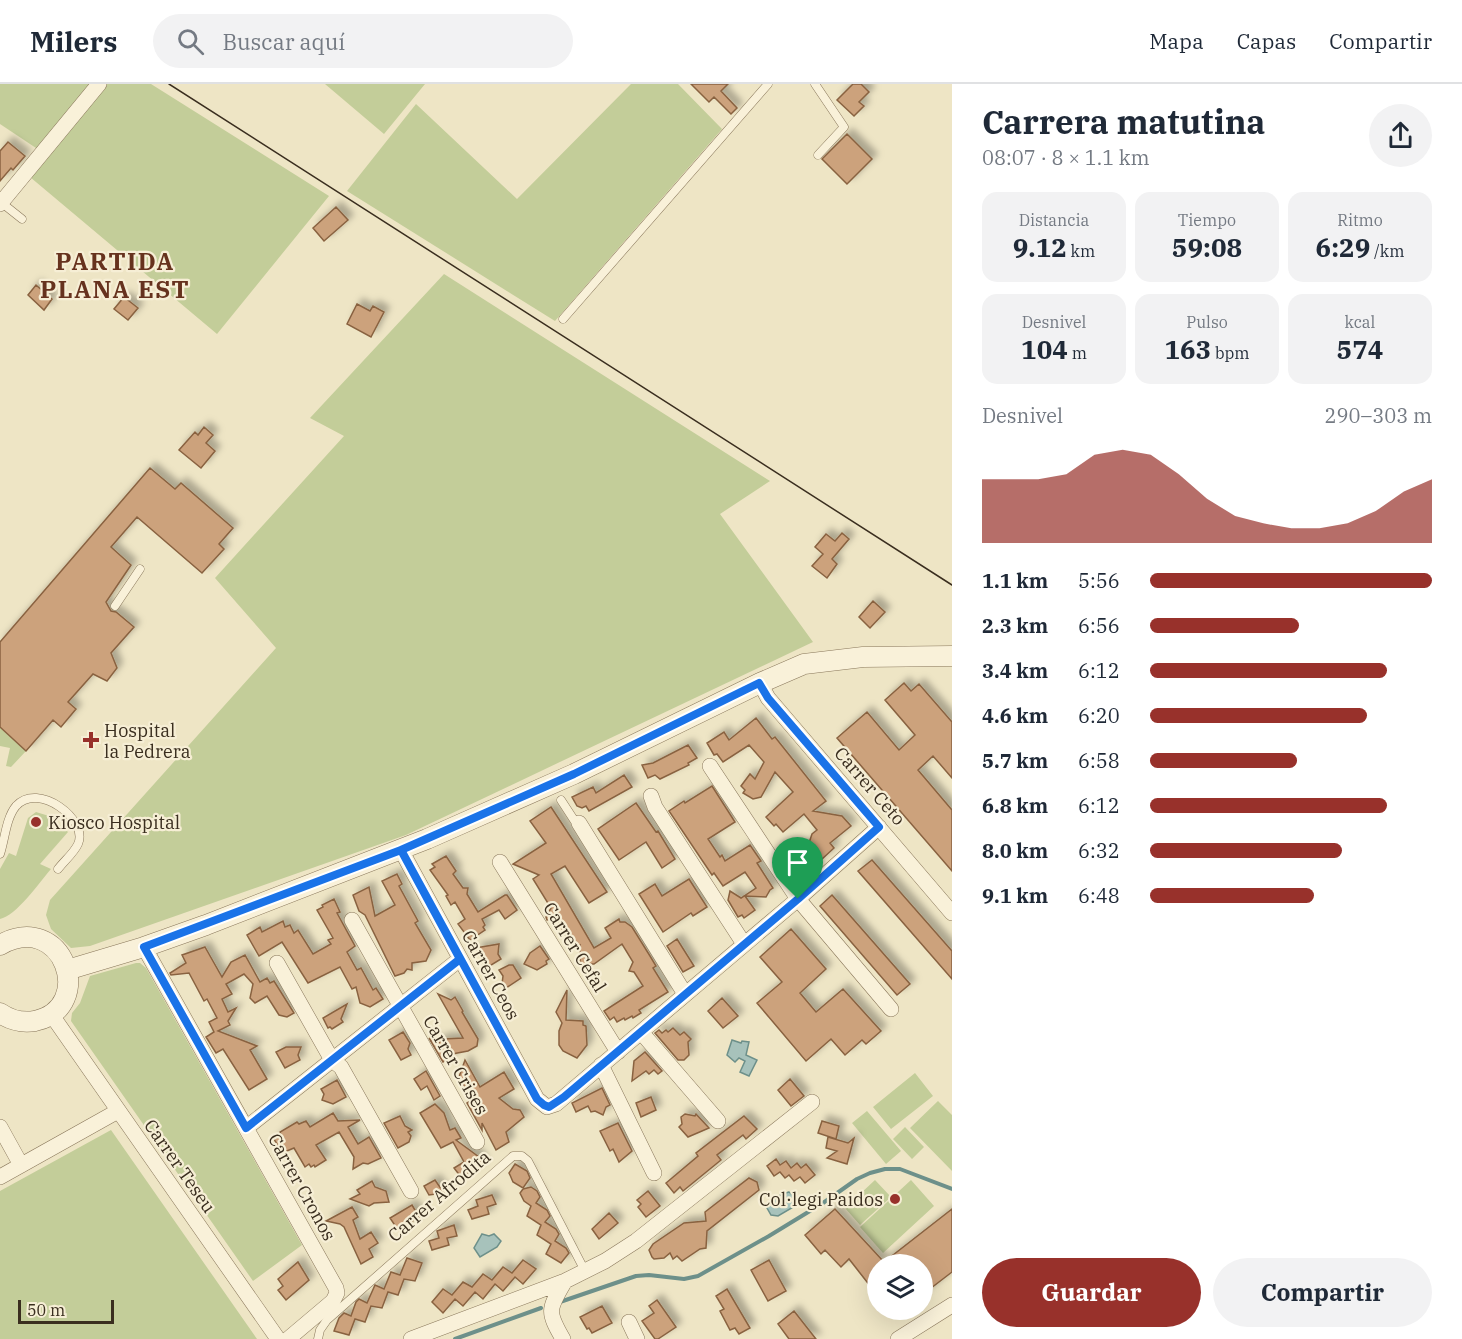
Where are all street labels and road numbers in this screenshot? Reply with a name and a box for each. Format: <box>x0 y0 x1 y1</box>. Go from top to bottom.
street label: Carrer Ceto <box>830 742 910 830</box>
street label: Carrer Cefal <box>538 898 612 996</box>
street label: Carrer Ceos <box>457 926 525 1024</box>
street label: Carrer Crises <box>418 1011 494 1119</box>
street label: Carrer Teseu <box>139 1115 221 1217</box>
street label: Carrer Cronos <box>263 1129 341 1245</box>
street label: Carrer Afrodita <box>383 1145 495 1247</box>

